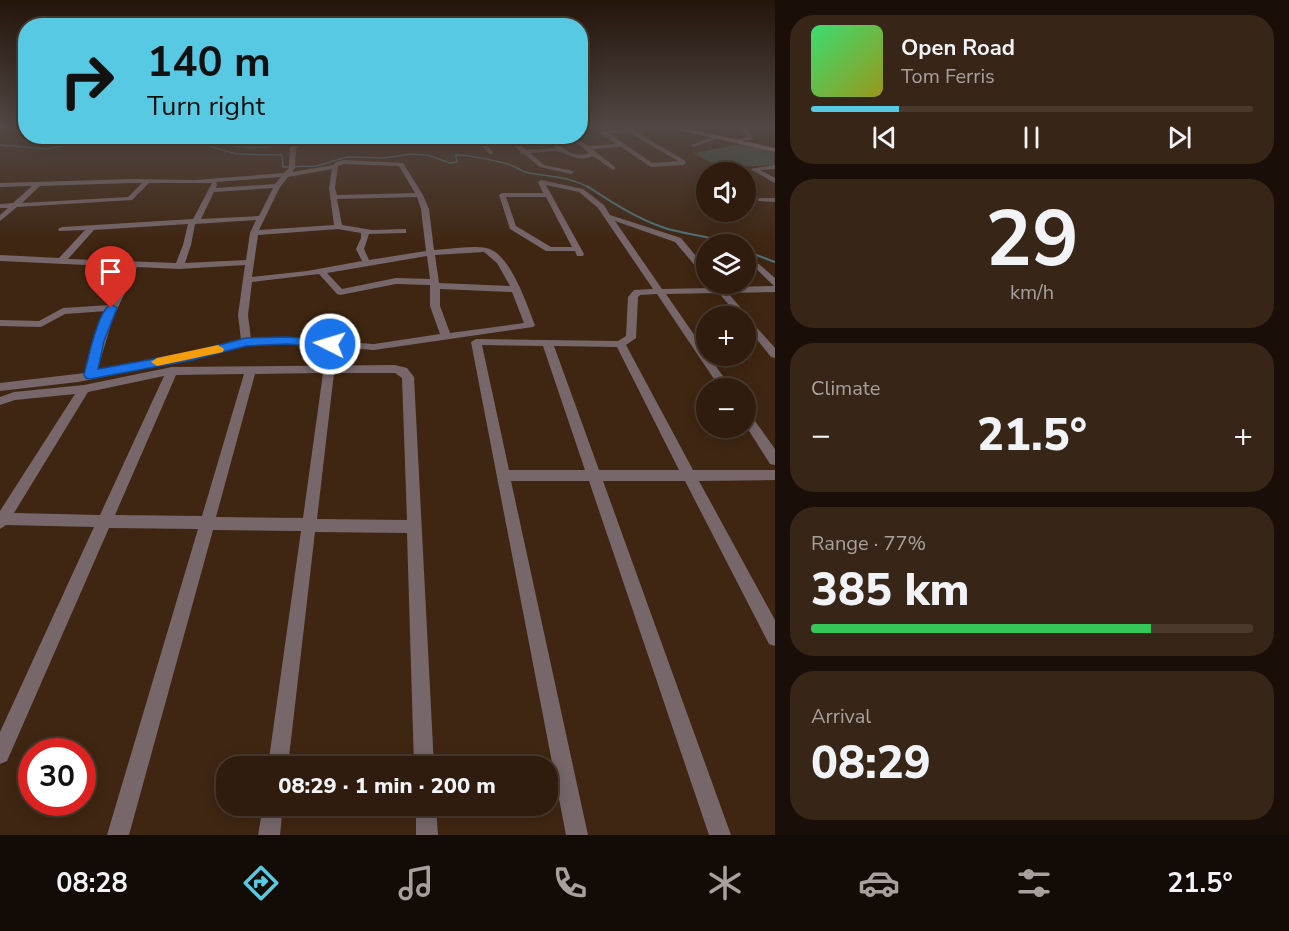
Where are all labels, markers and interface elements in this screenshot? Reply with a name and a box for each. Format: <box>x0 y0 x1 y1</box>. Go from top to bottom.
text: Open Road <box>901 33 1015 63</box>
text: 140 m <box>147 34 271 91</box>
icon: right <box>48 42 126 120</box>
text: Tom Ferris <box>901 63 995 90</box>
text: Turn right <box>147 88 265 125</box>
icon: previous <box>868 121 901 154</box>
icon: pause <box>1015 121 1048 154</box>
icon: next <box>1163 121 1196 154</box>
map controls <box>696 162 756 438</box>
button: sound <box>696 162 756 222</box>
text: 29 <box>985 186 1079 293</box>
button: layers <box>696 234 756 294</box>
pin <box>85 246 136 308</box>
icon: arrive <box>94 255 127 288</box>
text: km/h <box>1010 279 1054 306</box>
button: + <box>696 306 756 366</box>
position arrow <box>298 312 362 376</box>
text: Climate <box>811 375 880 402</box>
button: − <box>696 378 756 438</box>
text: 21.5° <box>977 405 1087 466</box>
text: − <box>811 413 831 458</box>
text: + <box>1233 413 1253 458</box>
text: Range · 77% <box>811 530 926 557</box>
text: 385 km <box>811 560 970 621</box>
text: Arrival <box>811 703 871 730</box>
text: 08:29 <box>811 733 931 794</box>
speed limit sign: 30 <box>18 738 96 816</box>
text: 08:29 · 1 min · 200 m <box>278 771 496 801</box>
icon: directions <box>240 862 282 904</box>
icon: music <box>395 862 437 904</box>
icon: phone <box>549 862 591 904</box>
icon: climate <box>704 862 746 904</box>
icon: car <box>858 862 900 904</box>
icon: filters <box>1013 862 1055 904</box>
text: 08:28 <box>56 865 128 902</box>
text: 21.5° <box>1167 865 1233 902</box>

